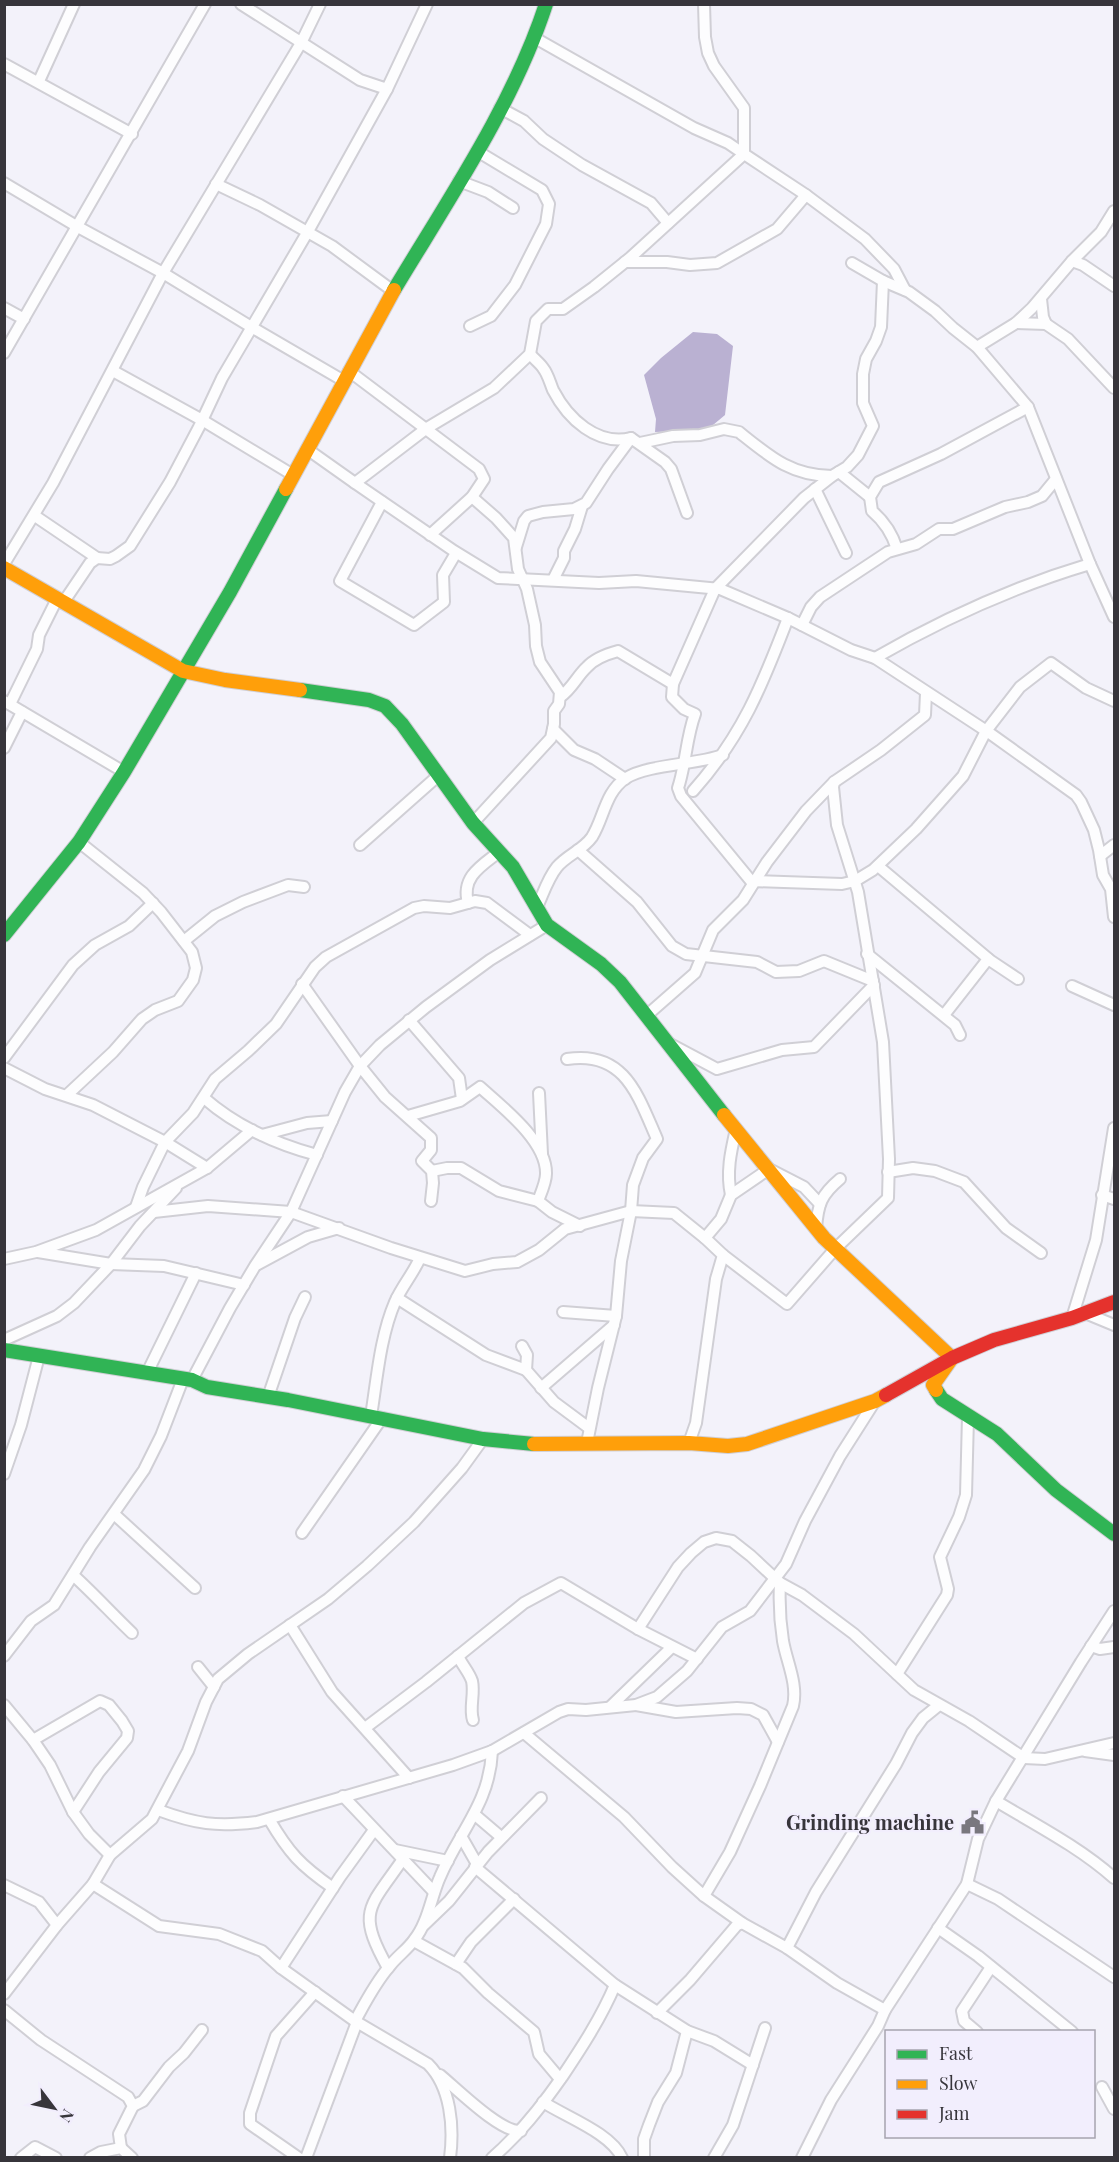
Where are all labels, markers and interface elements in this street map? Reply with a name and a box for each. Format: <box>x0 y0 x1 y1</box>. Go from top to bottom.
place label: Grinding machine <box>786 1808 954 1835</box>
public building icon: Grinding machine <box>959 1810 985 1836</box>
legend <box>885 2030 1095 2138</box>
text: Fast <box>939 2041 973 2065</box>
text: Slow <box>939 2071 977 2095</box>
north arrow <box>24 2078 84 2138</box>
text: Jam <box>938 2101 969 2125</box>
text: N <box>55 2106 79 2127</box>

